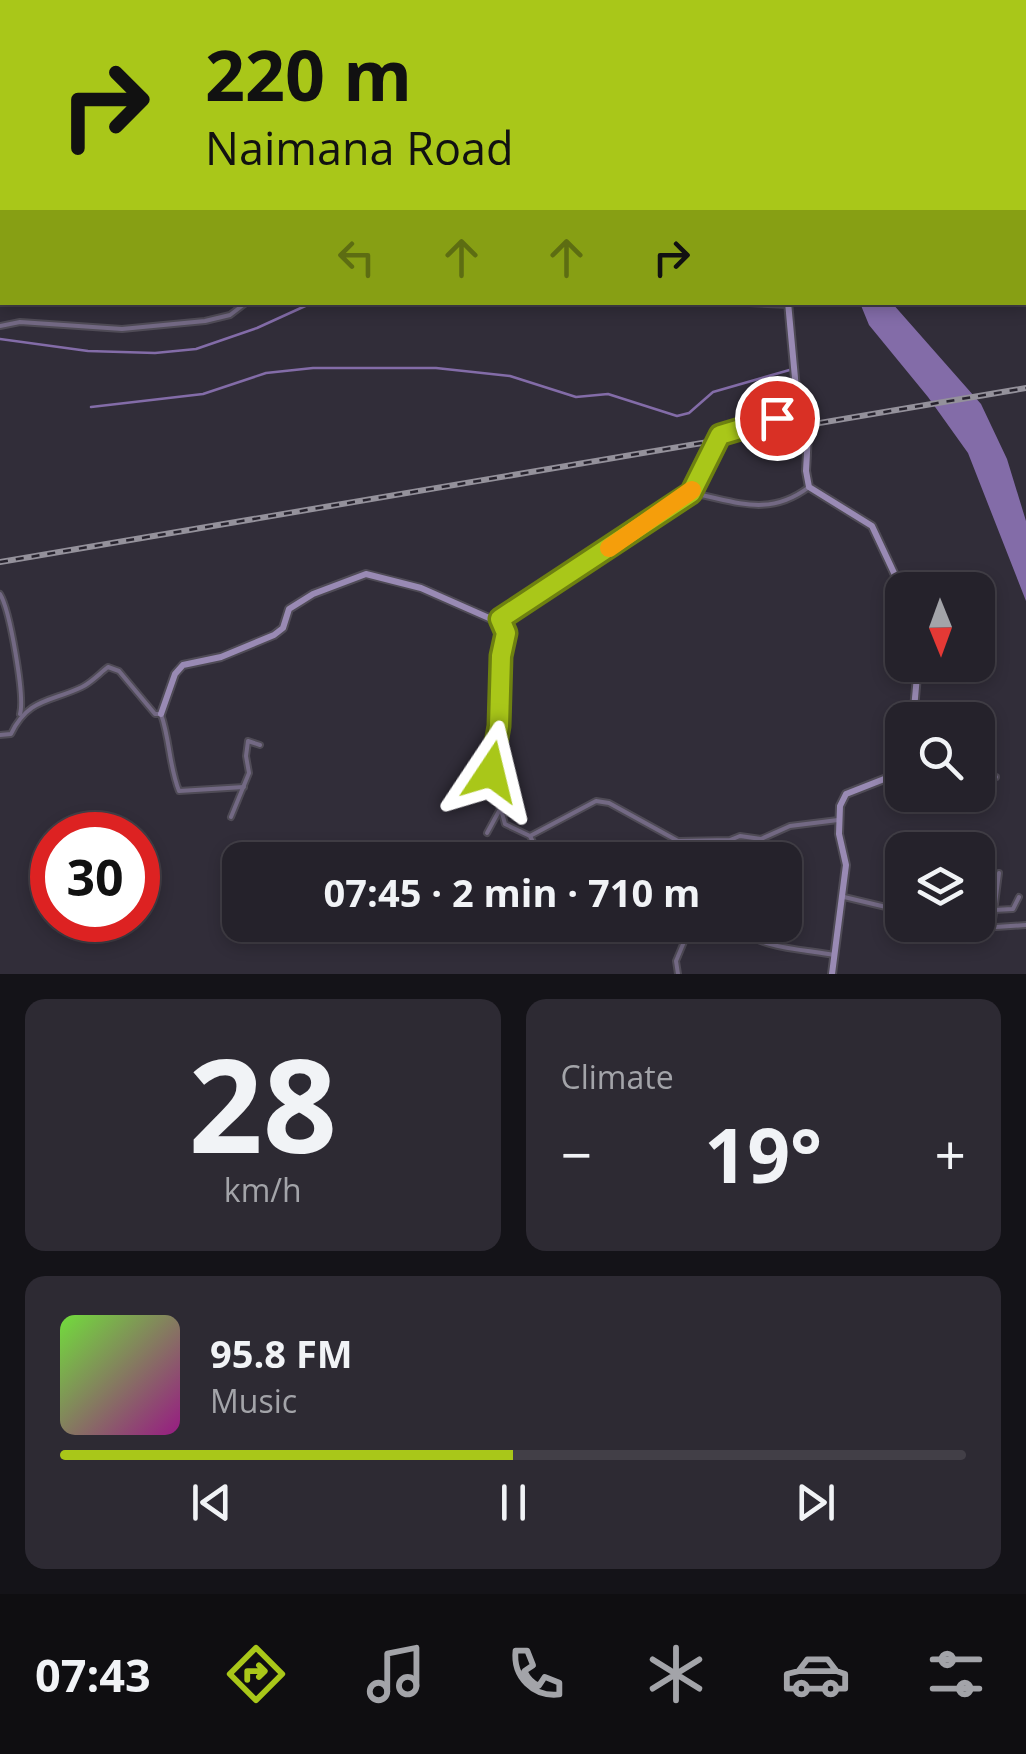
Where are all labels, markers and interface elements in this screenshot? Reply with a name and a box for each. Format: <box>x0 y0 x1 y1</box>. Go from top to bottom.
text: 220 m <box>205 26 412 122</box>
icon: right <box>40 40 170 170</box>
text: Naimana Road <box>205 117 514 178</box>
icon: left <box>329 230 384 285</box>
icon: ahead <box>434 230 489 285</box>
icon: ahead <box>539 230 594 285</box>
icon: right <box>644 230 699 285</box>
pin <box>735 376 820 461</box>
icon: arrive <box>750 391 805 446</box>
north arrow <box>885 572 995 682</box>
map controls <box>885 572 995 942</box>
button: search <box>885 702 995 812</box>
position arrow <box>439 720 543 824</box>
speed limit sign: 30 <box>30 812 160 942</box>
button: layers <box>885 832 995 942</box>
text: 07:45 · 2 min · 710 m <box>324 866 700 918</box>
text: 28 <box>188 1014 337 1191</box>
text: Climate <box>561 1055 674 1098</box>
text: 19° <box>704 1103 822 1205</box>
text: − <box>561 1116 592 1191</box>
text: + <box>935 1116 966 1191</box>
text: km/h <box>224 1168 302 1211</box>
text: 95.8 FM <box>210 1327 353 1379</box>
text: Music <box>210 1379 297 1422</box>
icon: previous <box>184 1475 239 1530</box>
icon: pause <box>486 1475 541 1530</box>
icon: next <box>788 1475 843 1530</box>
icon: directions <box>221 1639 291 1709</box>
icon: music <box>361 1639 431 1709</box>
icon: phone <box>501 1639 571 1709</box>
icon: climate <box>641 1639 711 1709</box>
icon: car <box>781 1639 851 1709</box>
icon: filters <box>921 1639 991 1709</box>
text: 07:43 <box>35 1644 151 1705</box>

